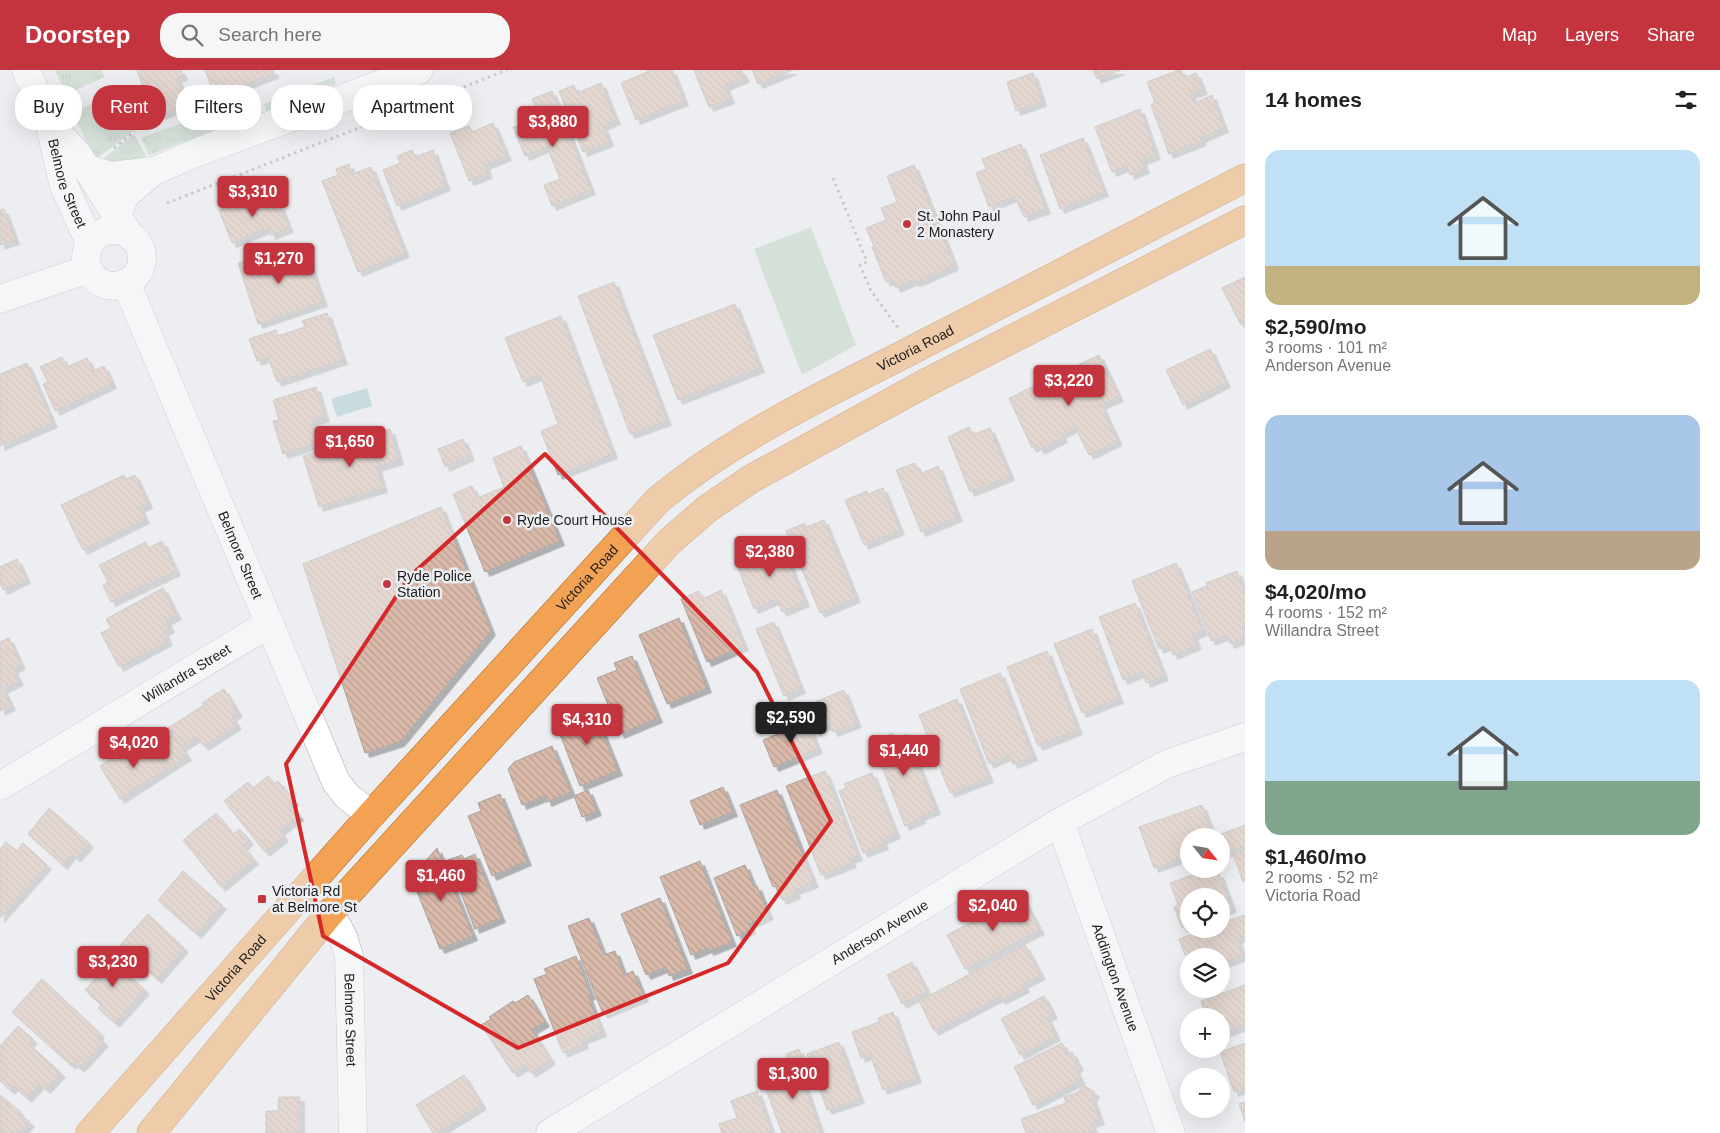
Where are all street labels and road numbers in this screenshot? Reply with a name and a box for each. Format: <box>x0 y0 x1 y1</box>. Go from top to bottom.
street label: Belmore Street <box>45 137 90 230</box>
street label: Victoria Road <box>874 322 956 374</box>
street label: Belmore Street <box>215 509 266 601</box>
street label: Victoria Road <box>553 542 621 614</box>
street label: Willandra Street <box>140 641 234 706</box>
street label: Anderson Avenue <box>828 896 931 968</box>
street label: Addington Avenue <box>1089 921 1142 1034</box>
street label: Victoria Road <box>202 931 269 1005</box>
street label: Belmore Street <box>341 973 359 1067</box>

